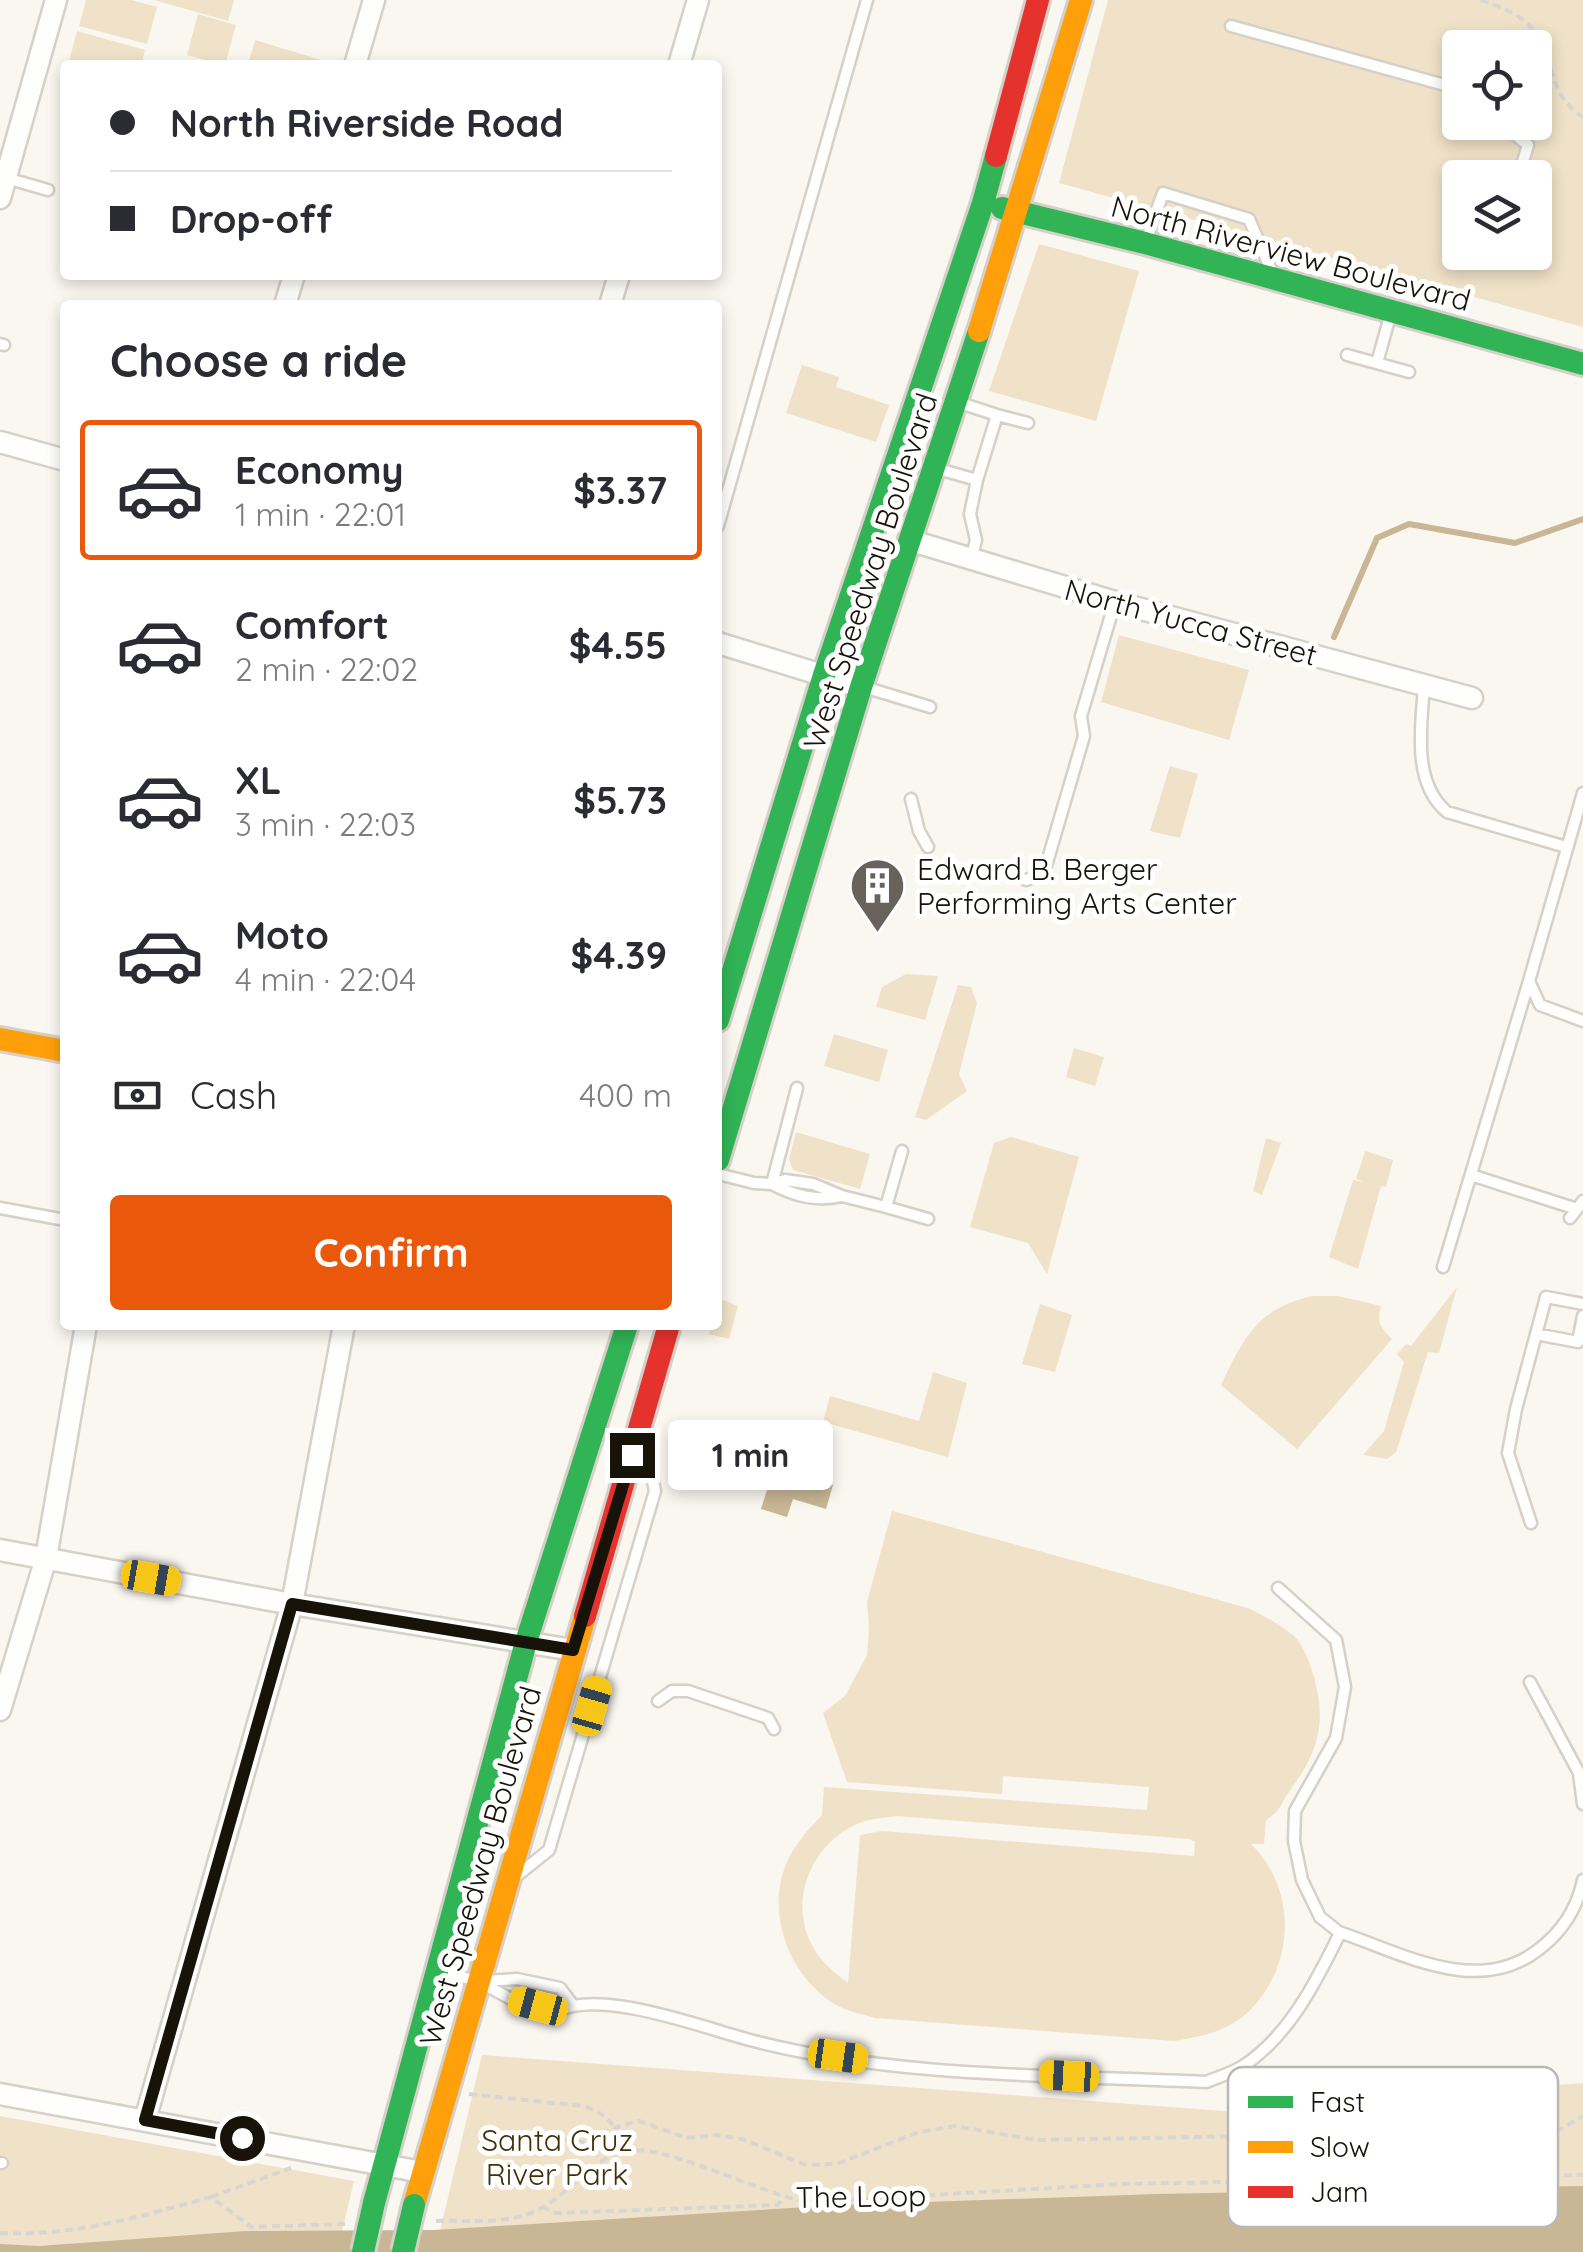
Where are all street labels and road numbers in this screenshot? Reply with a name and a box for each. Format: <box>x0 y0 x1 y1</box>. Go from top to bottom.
street label: North Riverview Boulevard <box>1107 187 1475 319</box>
street label: West Speedway Boulevard <box>794 388 946 754</box>
street label: North Yucca Street <box>1061 570 1321 674</box>
street label: West Speedway Boulevard <box>410 1682 550 2050</box>
street label: The Loop <box>795 2176 927 2216</box>

